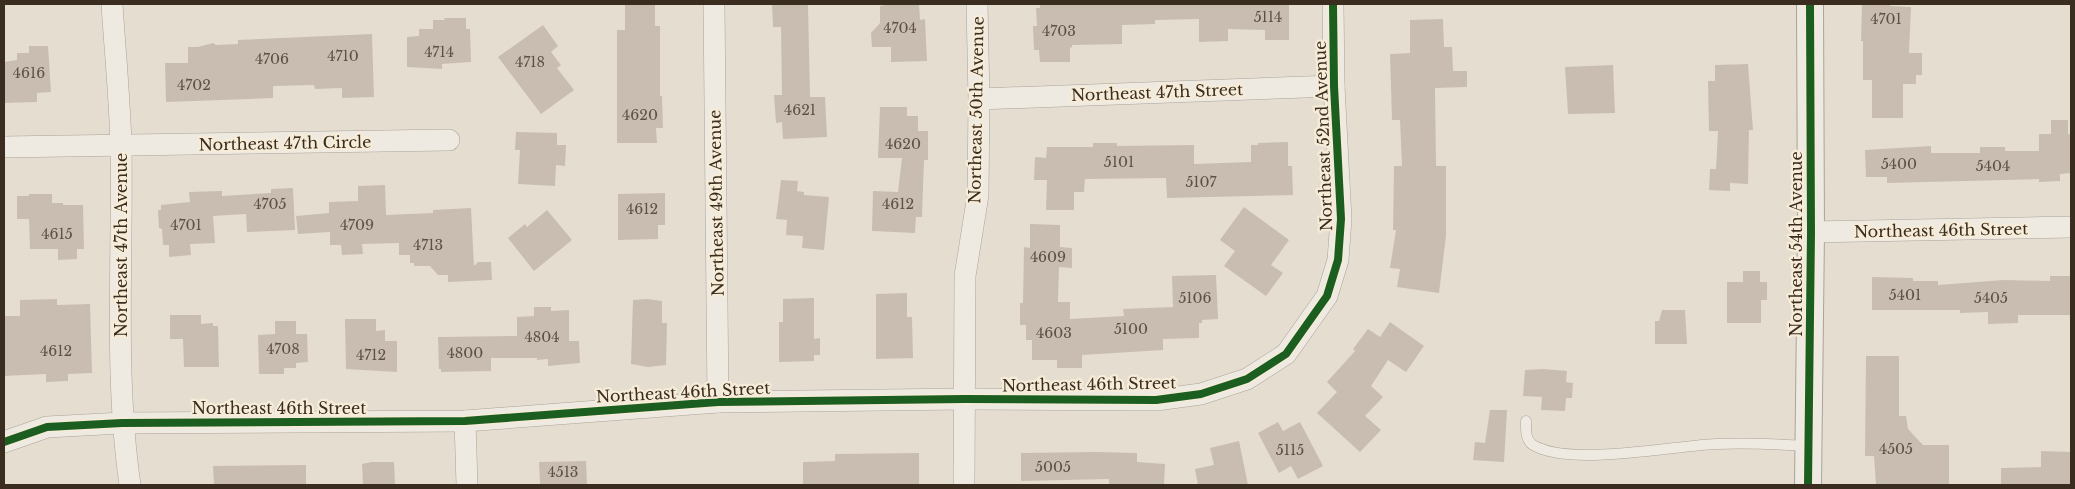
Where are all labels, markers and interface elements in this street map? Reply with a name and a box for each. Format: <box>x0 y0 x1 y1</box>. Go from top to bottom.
house number: 5114 <box>1254 8 1282 26</box>
house number: 4701 <box>1870 10 1902 28</box>
street label: Northeast 50th Avenue <box>964 16 988 204</box>
house number: 4704 <box>883 19 917 37</box>
house number: 4703 <box>1042 22 1076 40</box>
street label: Northeast 52nd Avenue <box>1310 40 1336 232</box>
house number: 4714 <box>424 43 454 61</box>
house number: 4710 <box>327 47 359 65</box>
house number: 4706 <box>255 50 289 68</box>
house number: 4718 <box>515 53 545 71</box>
house number: 4616 <box>13 64 45 82</box>
house number: 4702 <box>177 76 211 94</box>
street label: Northeast 47th Street <box>1071 79 1243 105</box>
house number: 4621 <box>784 101 816 119</box>
house number: 4620 <box>622 106 658 124</box>
street label: Northeast 49th Avenue <box>704 110 728 296</box>
street label: Northeast 47th Circle <box>198 131 372 155</box>
house number: 4620 <box>885 135 921 153</box>
street label: Northeast 54th Avenue <box>1786 151 1806 337</box>
street label: Northeast 47th Avenue <box>111 153 131 337</box>
house number: 5101 <box>1104 153 1134 171</box>
house number: 5400 <box>1881 155 1917 173</box>
house number: 5404 <box>1976 157 2010 175</box>
house number: 5107 <box>1185 173 1218 191</box>
house number: 4705 <box>253 195 287 213</box>
house number: 4612 <box>882 195 914 213</box>
house number: 4612 <box>626 200 658 218</box>
house number: 4701 <box>170 216 202 234</box>
house number: 4709 <box>340 216 374 234</box>
street label: Northeast 46th Street <box>1854 218 2028 242</box>
house number: 4615 <box>41 225 73 243</box>
house number: 4713 <box>413 236 443 254</box>
house number: 4609 <box>1030 248 1066 266</box>
house number: 5401 <box>1889 286 1921 304</box>
house number: 5106 <box>1178 289 1212 307</box>
house number: 5405 <box>1974 289 2008 307</box>
house number: 5100 <box>1114 320 1148 338</box>
house number: 4603 <box>1036 324 1072 342</box>
house number: 4804 <box>525 328 559 346</box>
house number: 4708 <box>266 340 300 358</box>
house number: 4612 <box>40 342 72 360</box>
house number: 4800 <box>447 344 483 362</box>
house number: 4712 <box>356 346 386 364</box>
street label: Northeast 46th Street <box>1002 372 1176 396</box>
street label: Northeast 46th Street <box>595 377 771 407</box>
street label: Northeast 46th Street <box>192 398 366 418</box>
house number: 4505 <box>1879 440 1913 458</box>
house number: 5115 <box>1276 441 1304 459</box>
house number: 5005 <box>1035 458 1071 476</box>
house number: 4513 <box>547 463 579 481</box>

